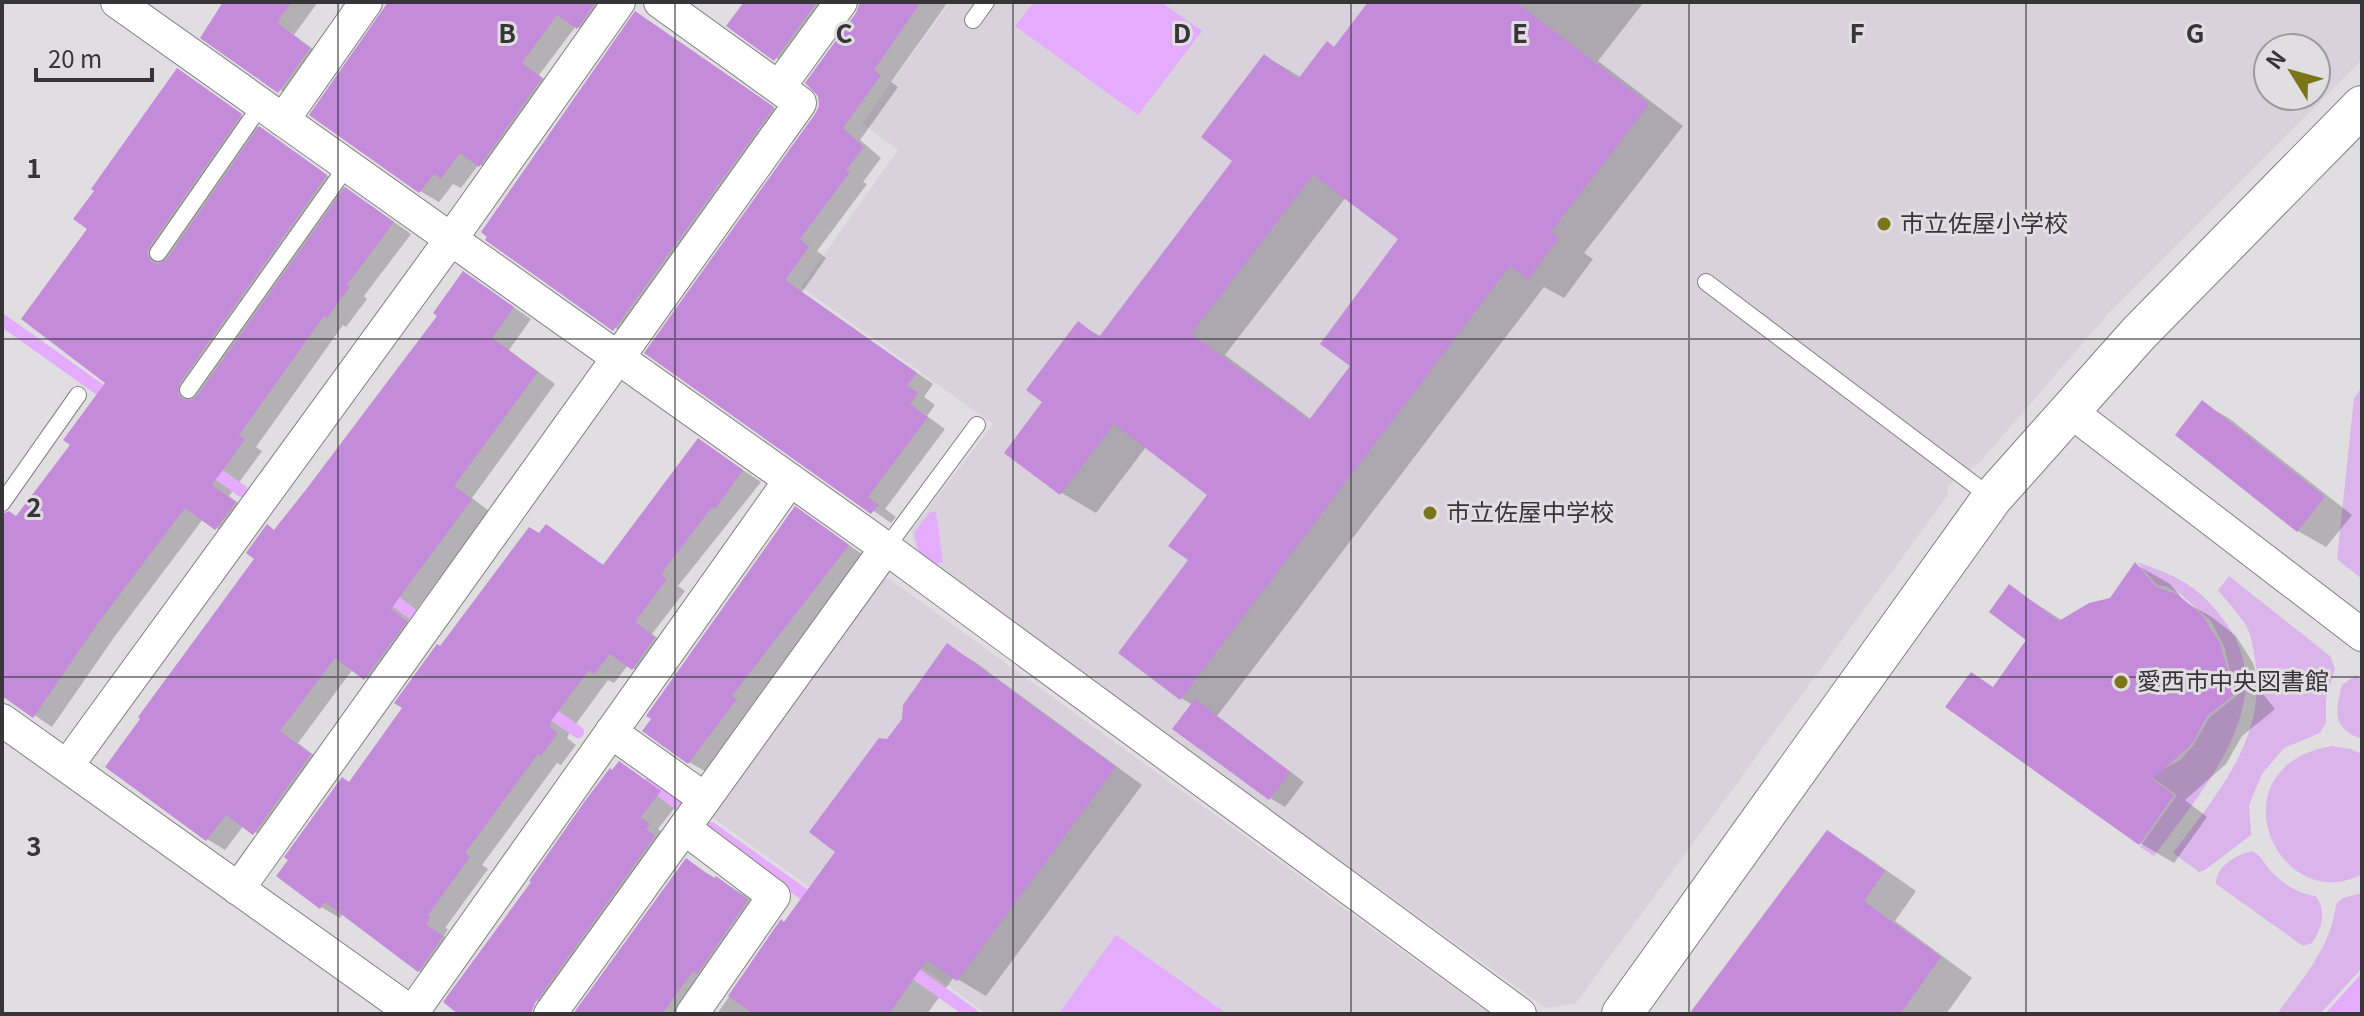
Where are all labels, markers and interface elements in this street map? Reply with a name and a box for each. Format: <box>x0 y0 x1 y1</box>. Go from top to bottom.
text: B <box>498 13 516 50</box>
text: C <box>835 13 853 50</box>
text: D <box>1173 13 1191 50</box>
text: E <box>1512 13 1528 50</box>
text: F <box>1849 13 1865 50</box>
text: G <box>2186 13 2204 50</box>
scale bar <box>36 32 152 82</box>
north arrow <box>2252 32 2332 112</box>
text: 20 m <box>48 40 102 75</box>
text: N <box>2257 43 2292 75</box>
text: 1 <box>26 148 42 185</box>
place label: 市立佐屋小学校 <box>1900 204 2068 239</box>
marker: 市立佐屋小学校 <box>1875 215 1893 233</box>
text: 2 <box>26 487 42 524</box>
place label: 市立佐屋中学校 <box>1446 493 1614 528</box>
marker: 市立佐屋中学校 <box>1421 504 1439 522</box>
place label: 愛西市中央図書館 <box>2137 662 2329 697</box>
marker: 愛西市中央図書館 <box>2112 673 2130 691</box>
text: 3 <box>26 826 42 863</box>

